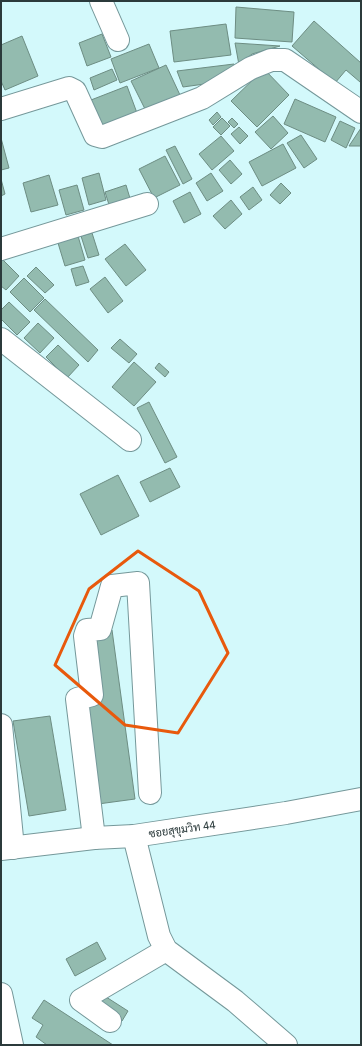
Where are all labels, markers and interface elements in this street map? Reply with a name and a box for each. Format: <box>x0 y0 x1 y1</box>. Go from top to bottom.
street label: ซอยสุขุมวิท 44 <box>148 818 217 843</box>

